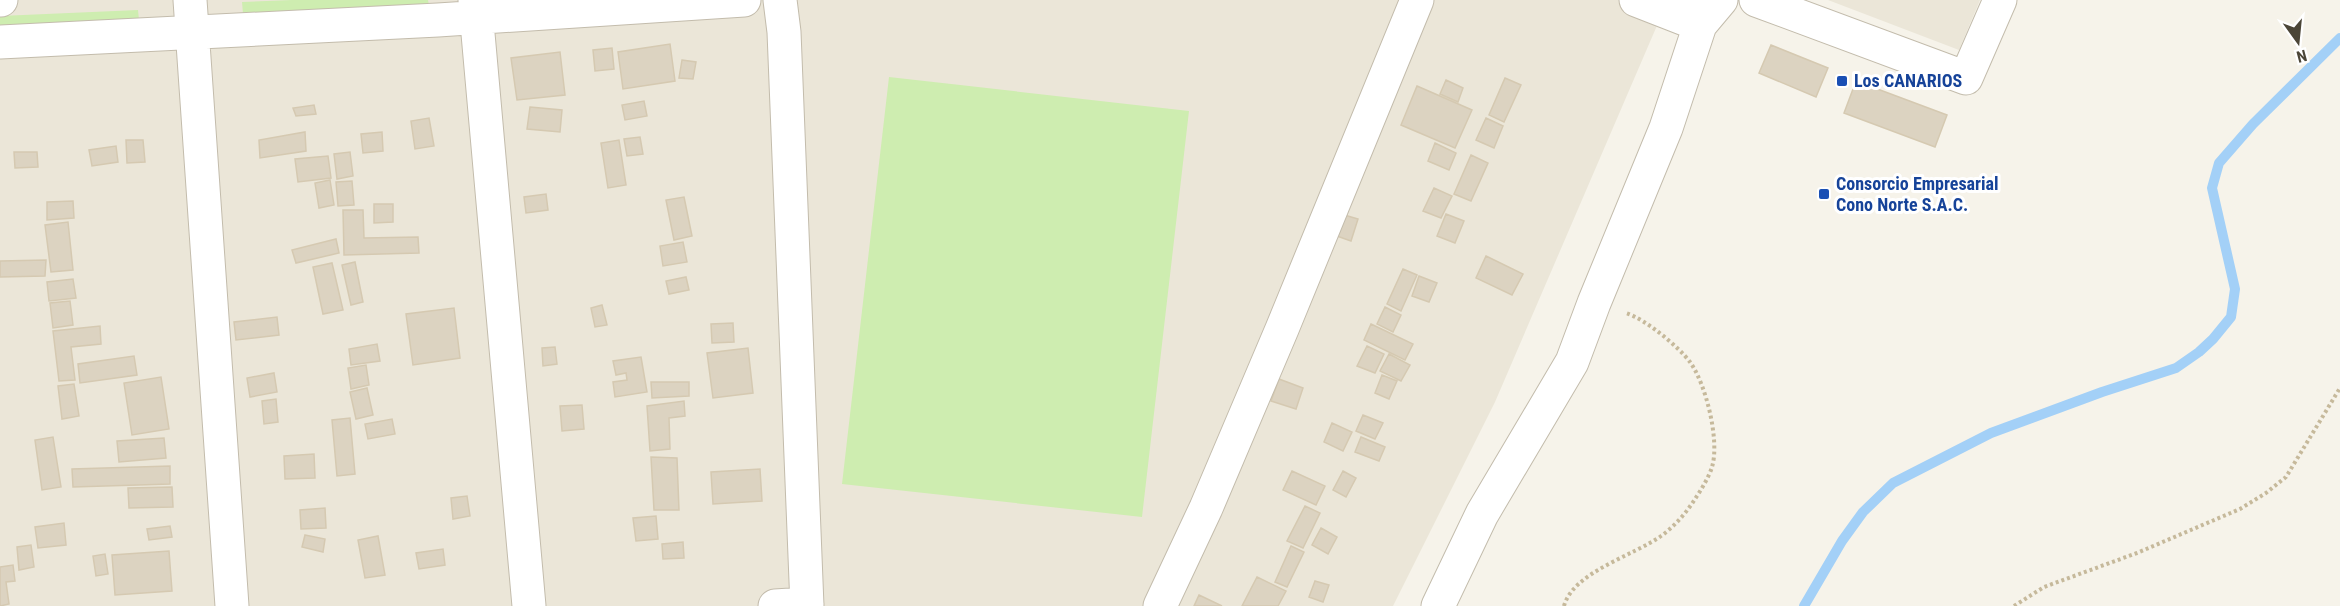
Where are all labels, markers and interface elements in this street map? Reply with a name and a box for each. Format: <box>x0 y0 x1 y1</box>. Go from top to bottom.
north arrow <box>2268 12 2328 72</box>
text: N <box>2295 46 2309 66</box>
place label: Los CANARIOS <box>1854 70 1963 91</box>
marker: Los CANARIOS <box>1835 74 1849 88</box>
place label: Consorcio Empresarial Cono Norte S.A.C. <box>1836 173 1999 215</box>
marker: Consorcio Empresarial Cono Norte S.A.C. <box>1817 187 1831 201</box>

